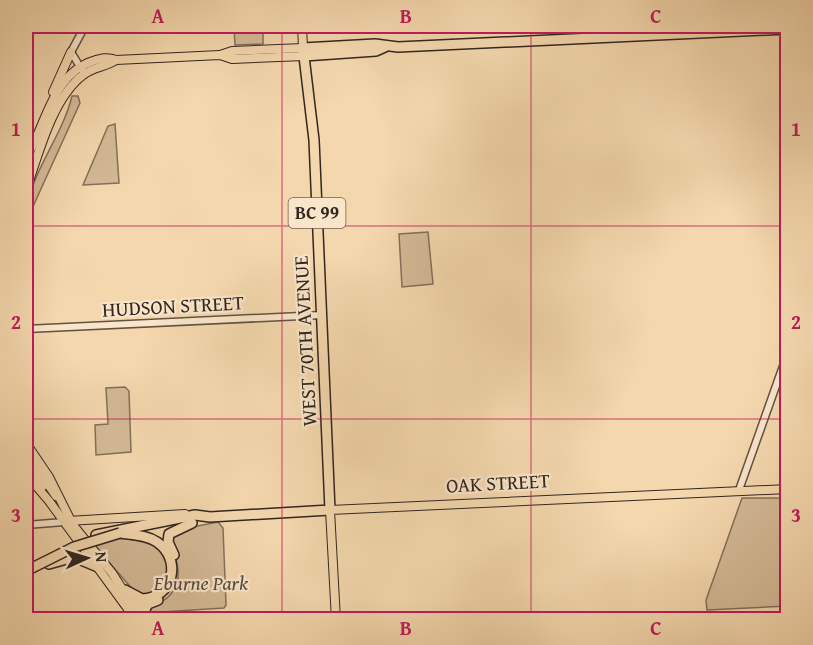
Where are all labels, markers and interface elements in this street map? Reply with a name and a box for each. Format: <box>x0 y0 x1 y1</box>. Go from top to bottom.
text: A <box>152 1 165 30</box>
text: B <box>400 1 412 30</box>
text: C <box>650 1 662 30</box>
text: 1 <box>11 114 21 143</box>
text: 1 <box>791 114 801 143</box>
road number: BC 99 <box>288 198 346 228</box>
street label: WEST 70TH AVENUE <box>286 255 323 427</box>
street label: HUDSON STREET <box>101 287 245 324</box>
text: 2 <box>11 307 21 336</box>
text: 2 <box>791 307 801 336</box>
street label: OAK STREET <box>445 465 551 500</box>
text: 3 <box>11 500 21 529</box>
text: 3 <box>791 500 801 529</box>
north arrow <box>57 528 117 588</box>
text: N <box>90 551 114 563</box>
park label: Eburne Park <box>153 568 249 597</box>
text: A <box>152 613 165 642</box>
text: B <box>400 613 412 642</box>
text: C <box>650 613 662 642</box>

